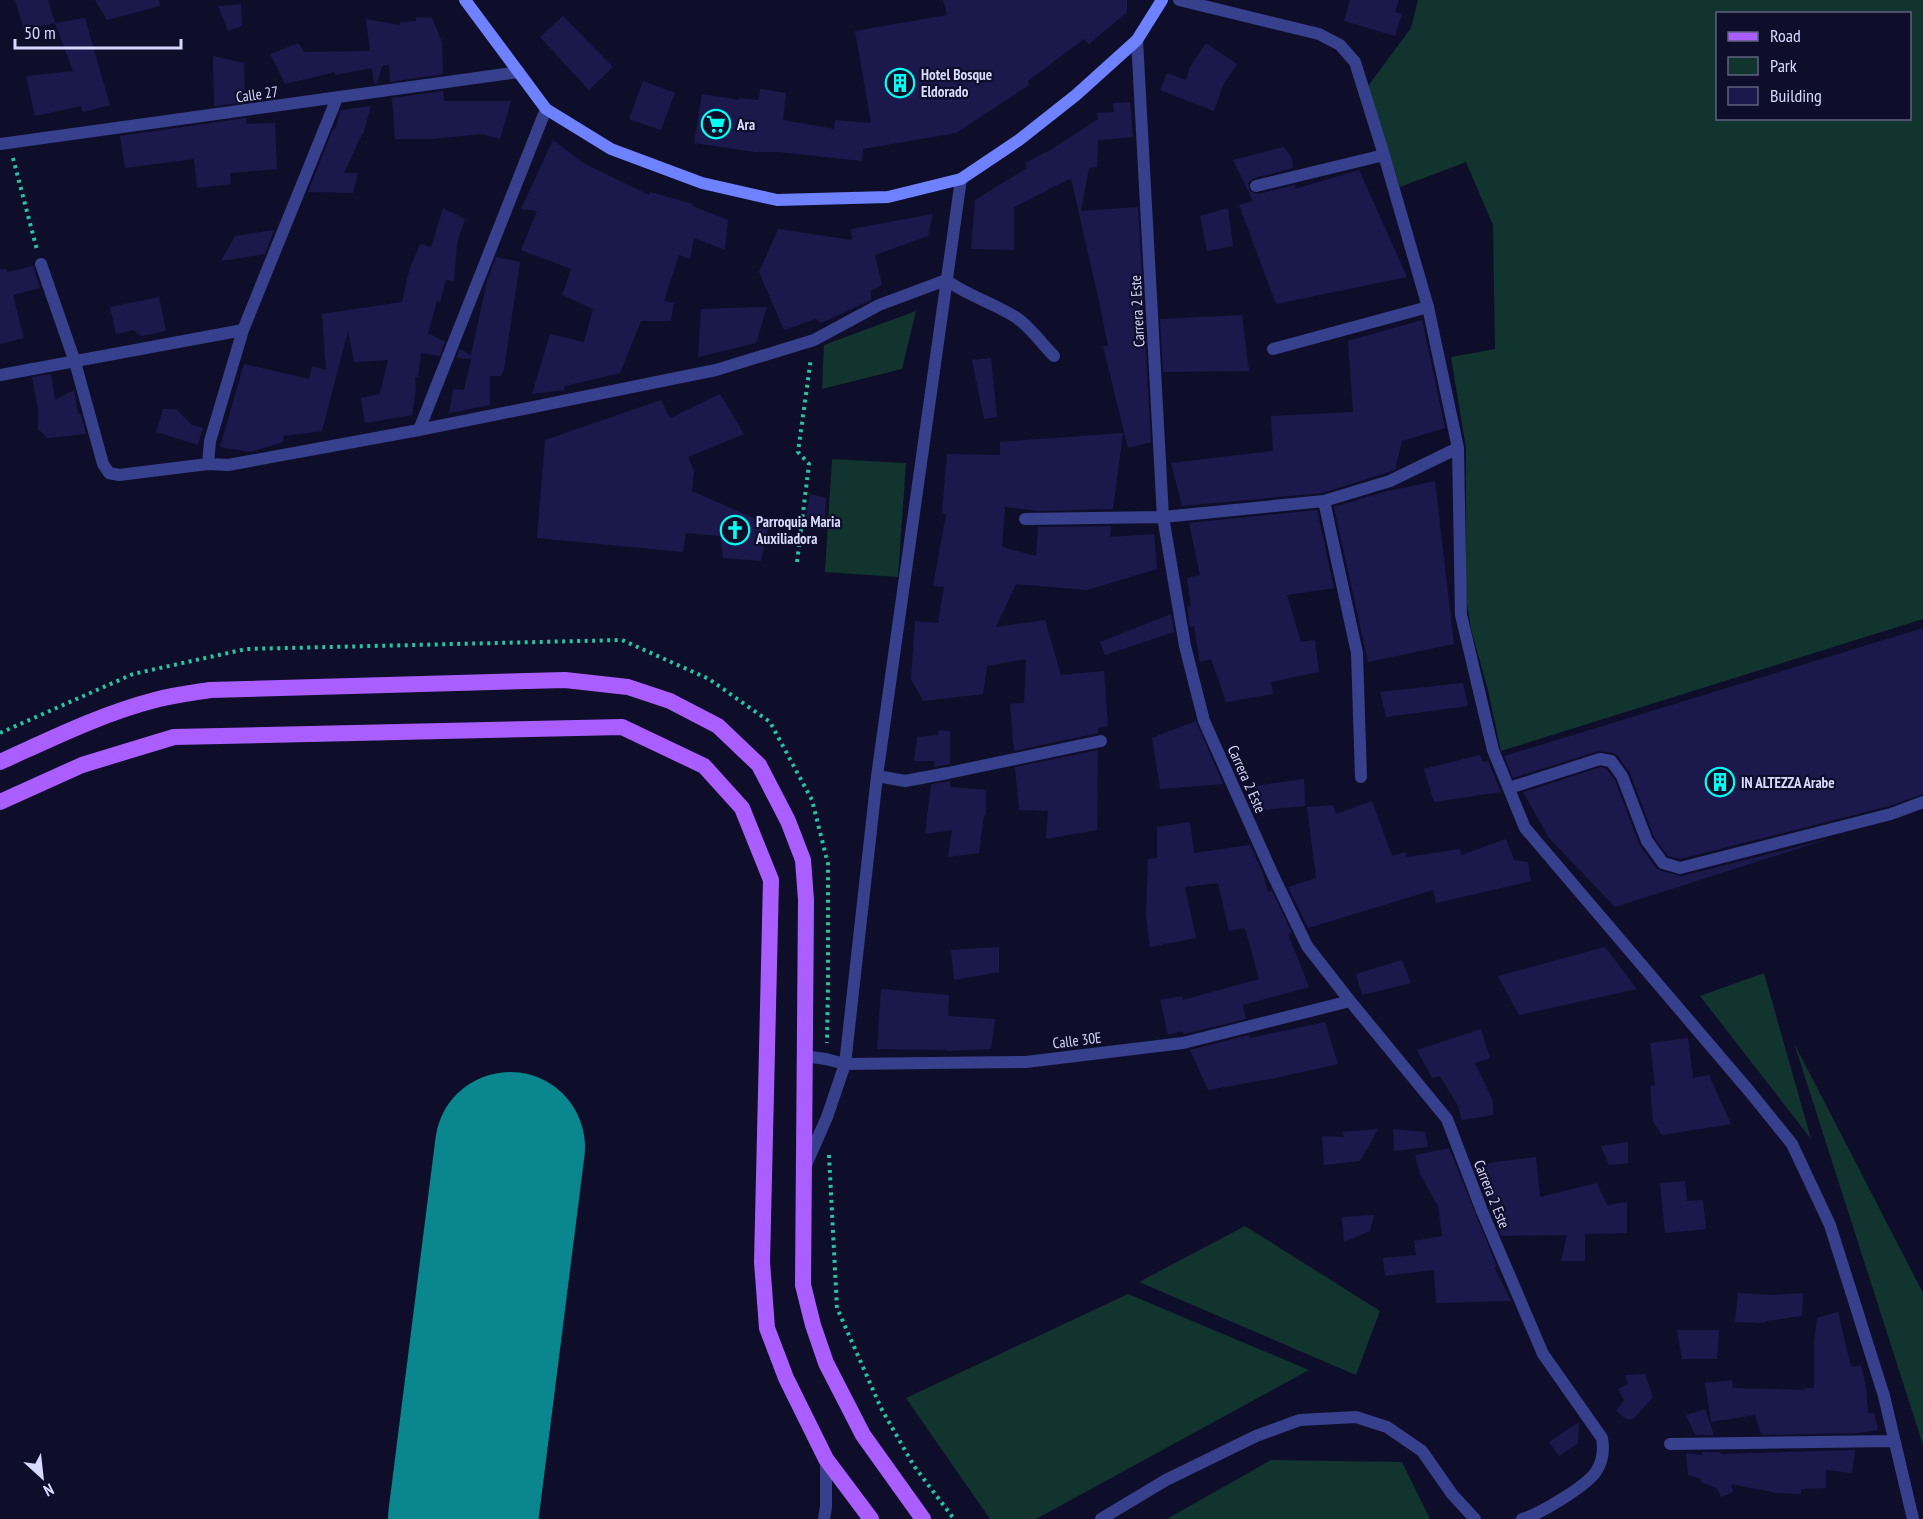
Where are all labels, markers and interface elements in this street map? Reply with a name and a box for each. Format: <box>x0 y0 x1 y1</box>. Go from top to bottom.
scale bar <box>15 12 182 50</box>
legend <box>1716 12 1911 120</box>
text: 50 m <box>24 21 56 44</box>
text: Road <box>1770 24 1801 47</box>
text: Park <box>1770 54 1797 77</box>
place label: Hotel Bosque Eldorado <box>921 65 992 101</box>
building icon: Hotel Bosque Eldorado <box>884 67 916 99</box>
street label: Calle 27 <box>235 82 279 106</box>
text: Building <box>1770 84 1822 107</box>
supermarket icon: Ara <box>700 108 732 140</box>
place label: Ara <box>736 115 755 134</box>
street label: Carrera 2 Este <box>1126 275 1148 347</box>
place label: Parroquia Maria Auxiliadora <box>755 512 841 548</box>
church icon: Parroquia Maria Auxiliadora <box>719 514 751 546</box>
street label: Carrera 2 Este <box>1224 742 1270 816</box>
building icon: IN ALTEZZA Arabe <box>1704 766 1736 798</box>
place label: IN ALTEZZA Arabe <box>1741 773 1835 792</box>
street label: Calle 30E <box>1052 1028 1102 1052</box>
street label: Carrera 2 Este <box>1470 1157 1514 1231</box>
north arrow <box>12 1447 72 1507</box>
text: N <box>40 1479 57 1501</box>

